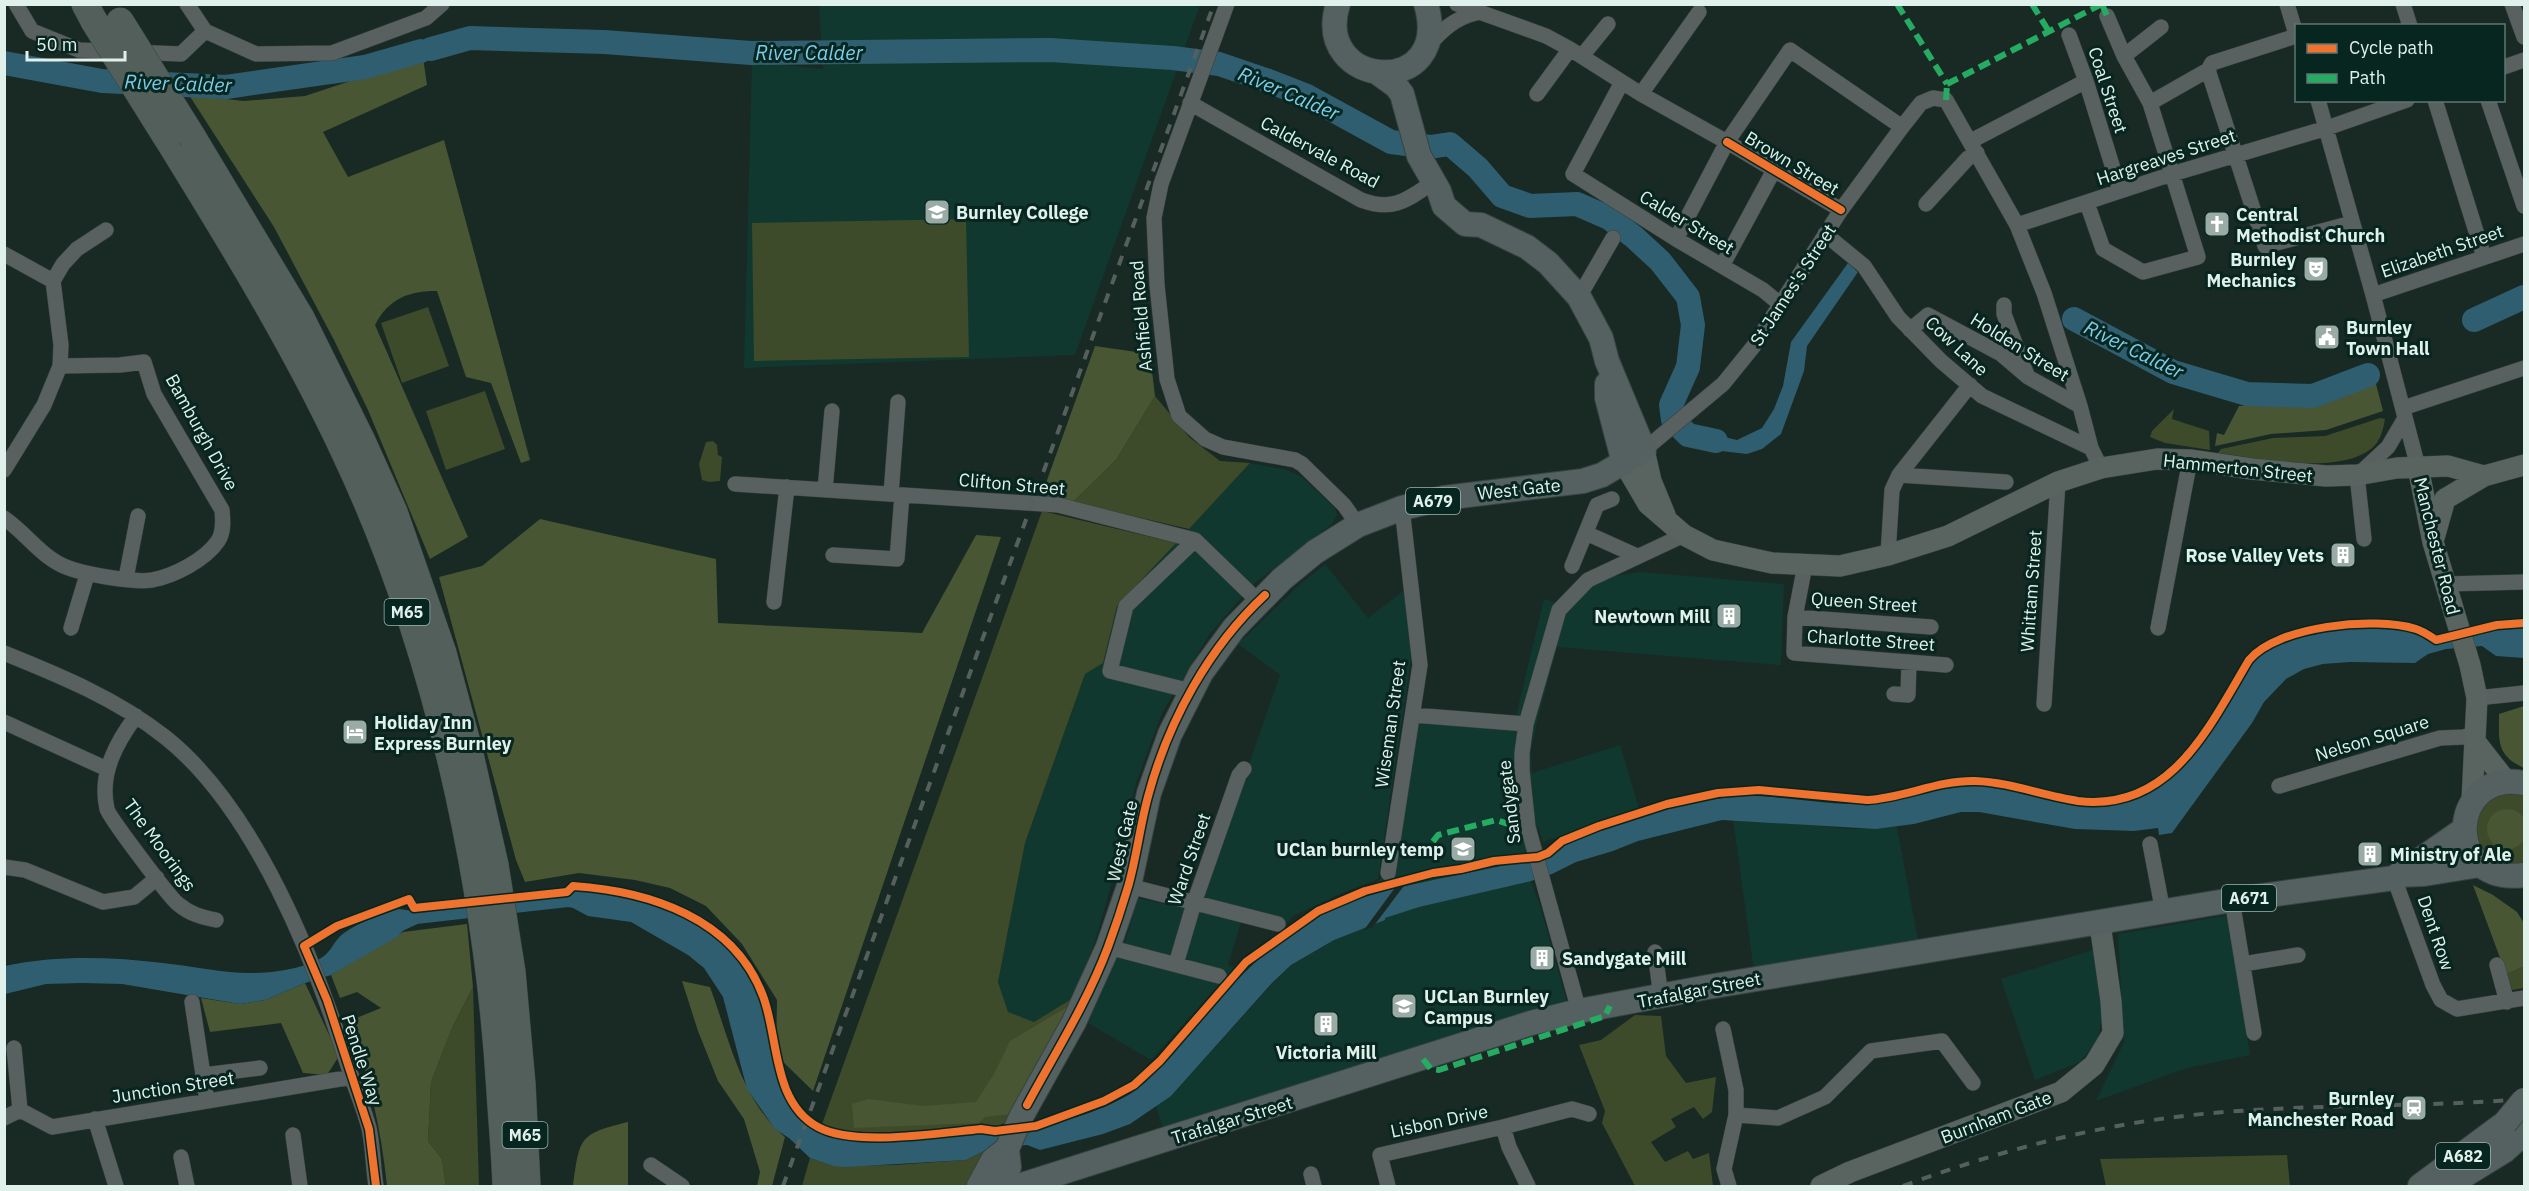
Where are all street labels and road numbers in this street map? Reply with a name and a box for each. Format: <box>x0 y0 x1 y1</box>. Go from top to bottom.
street label: Coal Street <box>2083 44 2133 136</box>
street label: Caldervale Road <box>1257 111 1383 193</box>
street label: Hargreaves Street <box>2094 124 2238 190</box>
street label: Brown Street <box>1741 126 1843 200</box>
street label: Calder Street <box>1636 185 1738 259</box>
street label: Elizabeth Street <box>2378 219 2506 283</box>
street label: St James's Street <box>1745 220 1841 350</box>
street label: Ashfield Road <box>1125 259 1157 373</box>
street label: Holden Street <box>1966 308 2074 386</box>
street label: Cow Lane <box>1921 311 1993 381</box>
street label: Bamburgh Drive <box>161 370 244 494</box>
street label: Hammerton Street <box>2162 449 2314 487</box>
street label: Clifton Street <box>958 468 1066 500</box>
street label: West Gate <box>1476 473 1562 505</box>
street label: Manchester Road <box>2409 475 2465 617</box>
road number: A679 <box>1406 488 1460 514</box>
street label: Whittam Street <box>2015 529 2047 653</box>
street label: Queen Street <box>1810 587 1918 617</box>
road number: M65 <box>384 599 430 625</box>
street label: Charlotte Street <box>1806 624 1936 656</box>
street label: Wiseman Street <box>1370 659 1410 789</box>
street label: Nelson Square <box>2312 710 2432 766</box>
street label: Sandygate <box>1492 759 1526 845</box>
street label: The Moorings <box>119 794 201 896</box>
street label: West Gate <box>1101 798 1143 884</box>
street label: Ward Street <box>1162 810 1216 908</box>
road number: A671 <box>2222 885 2276 911</box>
street label: Dent Row <box>2412 892 2460 974</box>
street label: Trafalgar Street <box>1635 967 1763 1013</box>
street label: Pendle Way <box>336 1012 388 1108</box>
street label: Junction Street <box>110 1066 236 1108</box>
street label: Burnham Gate <box>1937 1085 2055 1149</box>
street label: Trafalgar Street <box>1169 1091 1295 1149</box>
street label: Lisbon Drive <box>1388 1099 1490 1143</box>
road number: M65 <box>502 1122 548 1148</box>
road number: A682 <box>2436 1143 2490 1169</box>

